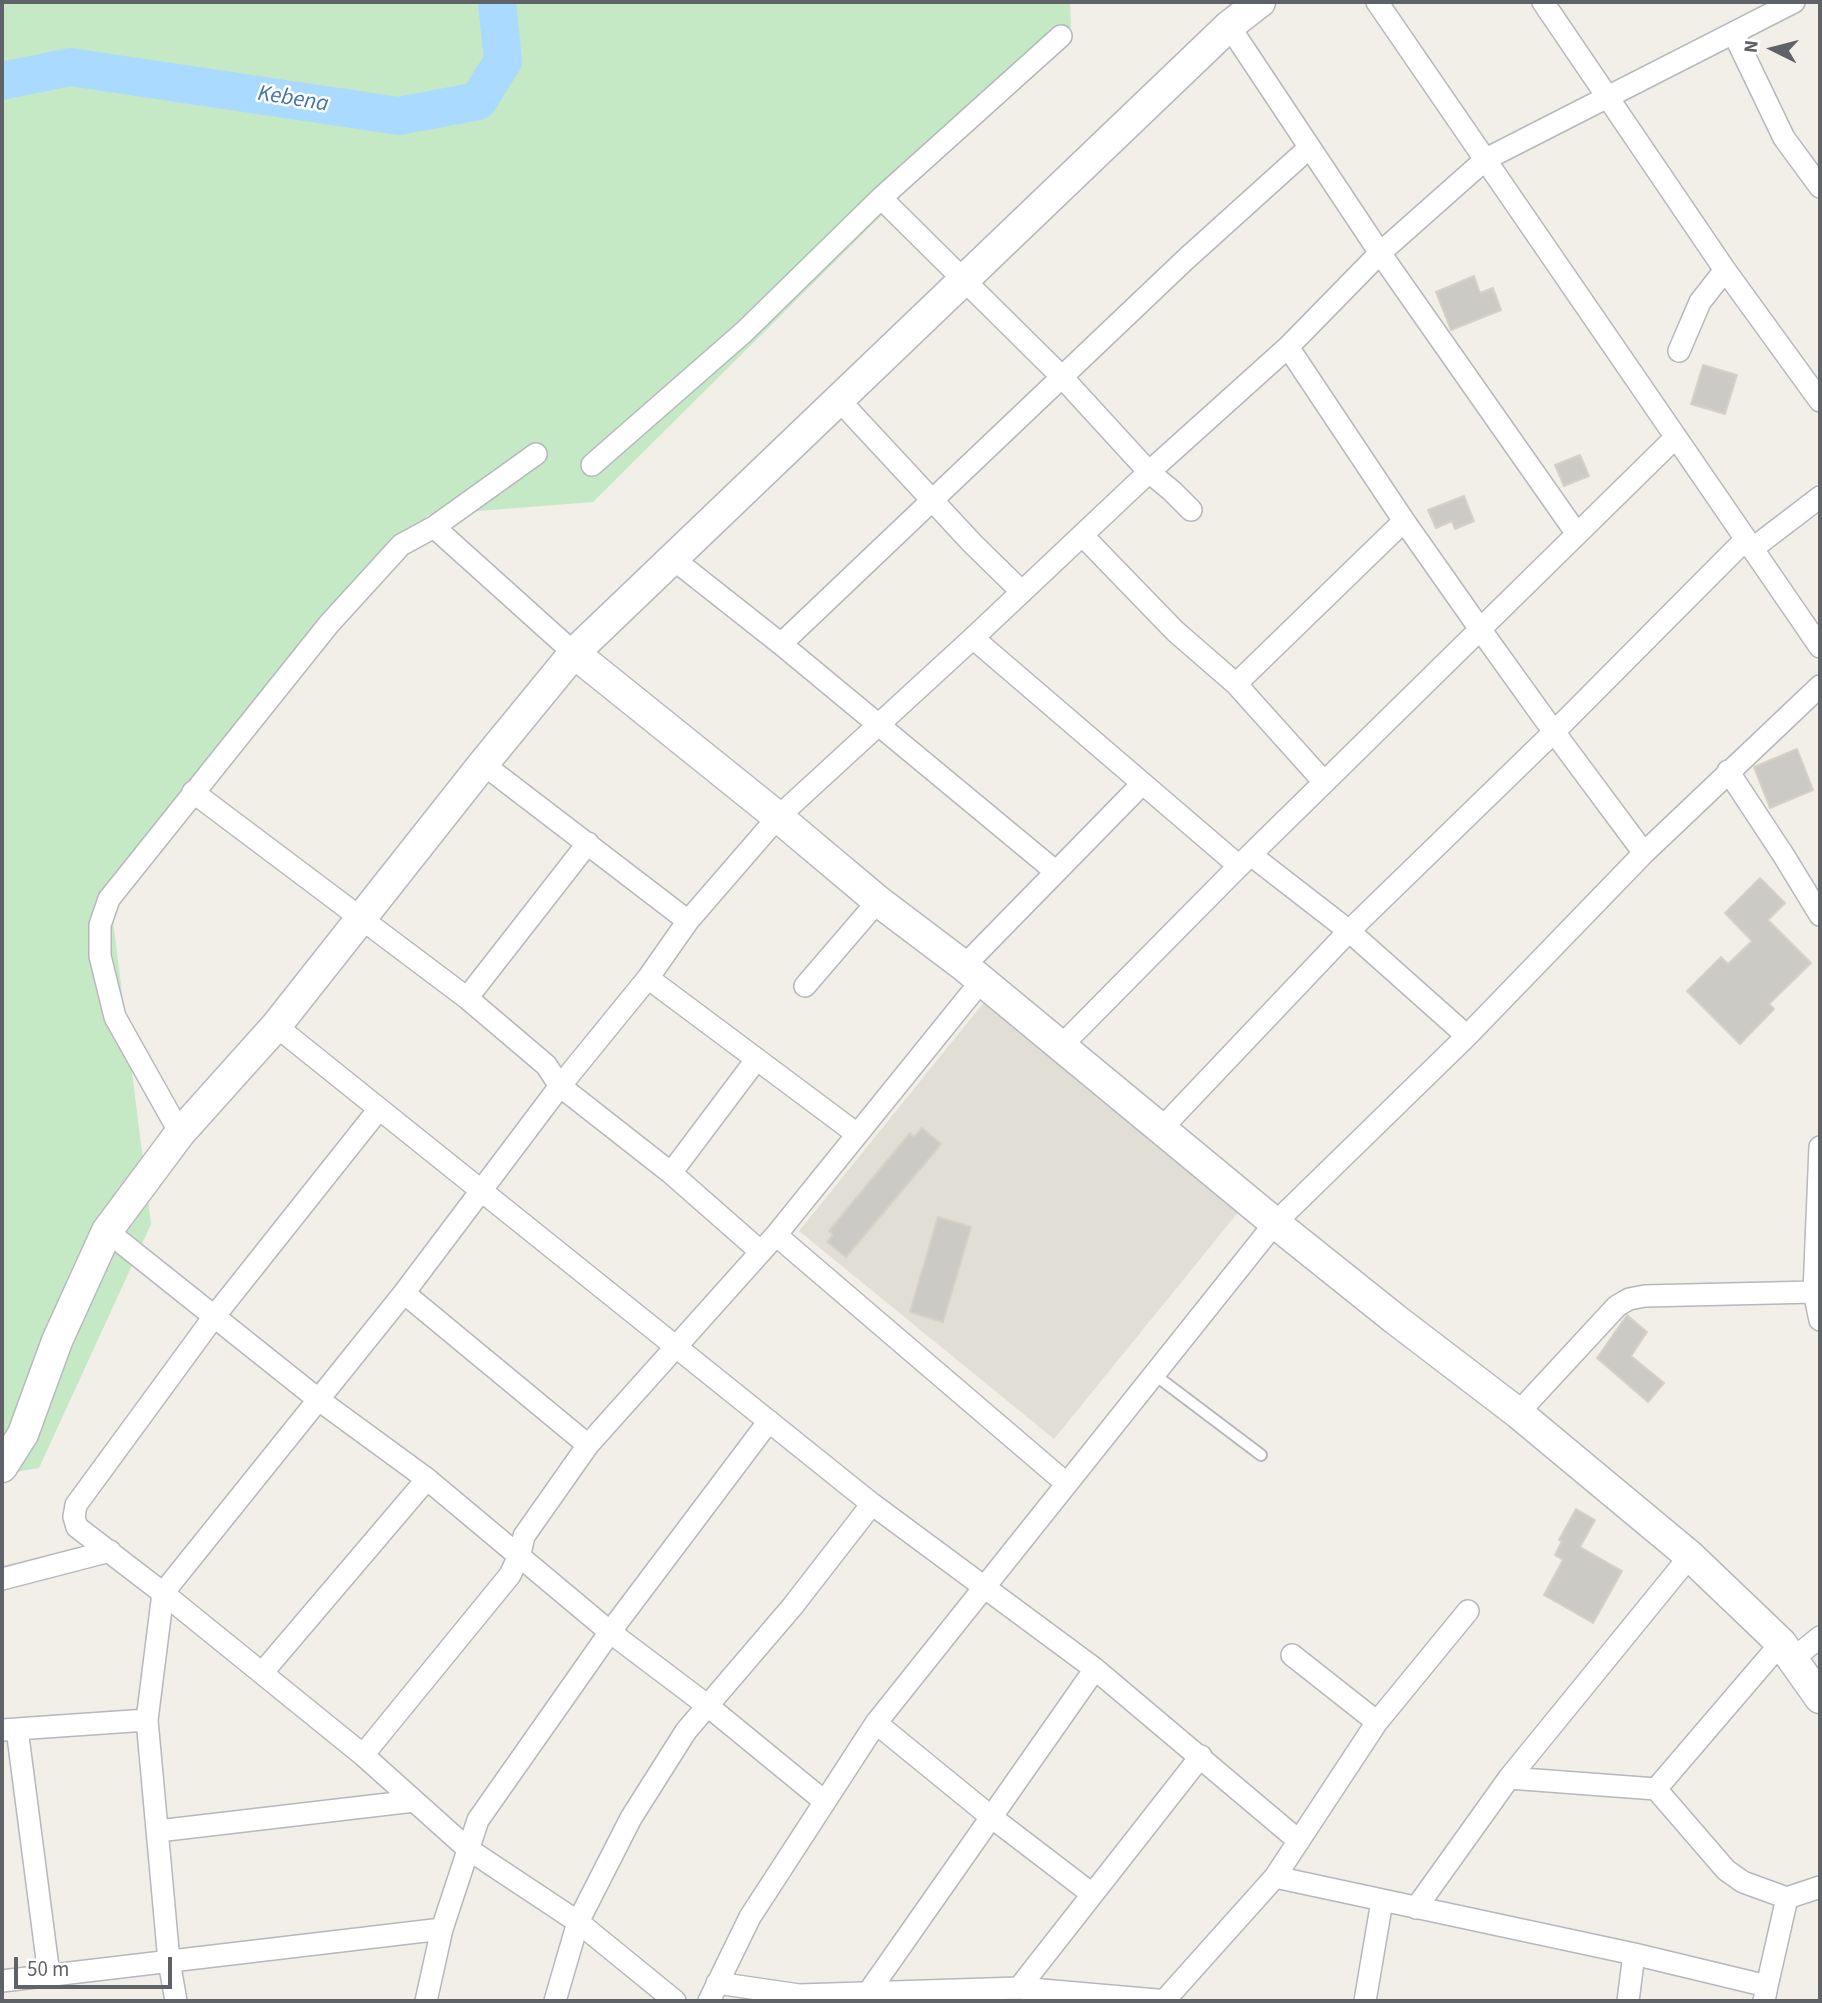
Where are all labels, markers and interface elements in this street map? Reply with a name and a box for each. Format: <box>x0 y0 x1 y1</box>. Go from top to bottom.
north arrow <box>1738 14 1808 84</box>
text: N <box>1738 39 1766 54</box>
water label: Kebena <box>256 81 330 119</box>
scale bar <box>18 1944 175 1988</box>
text: 50 m <box>27 1954 69 1984</box>

